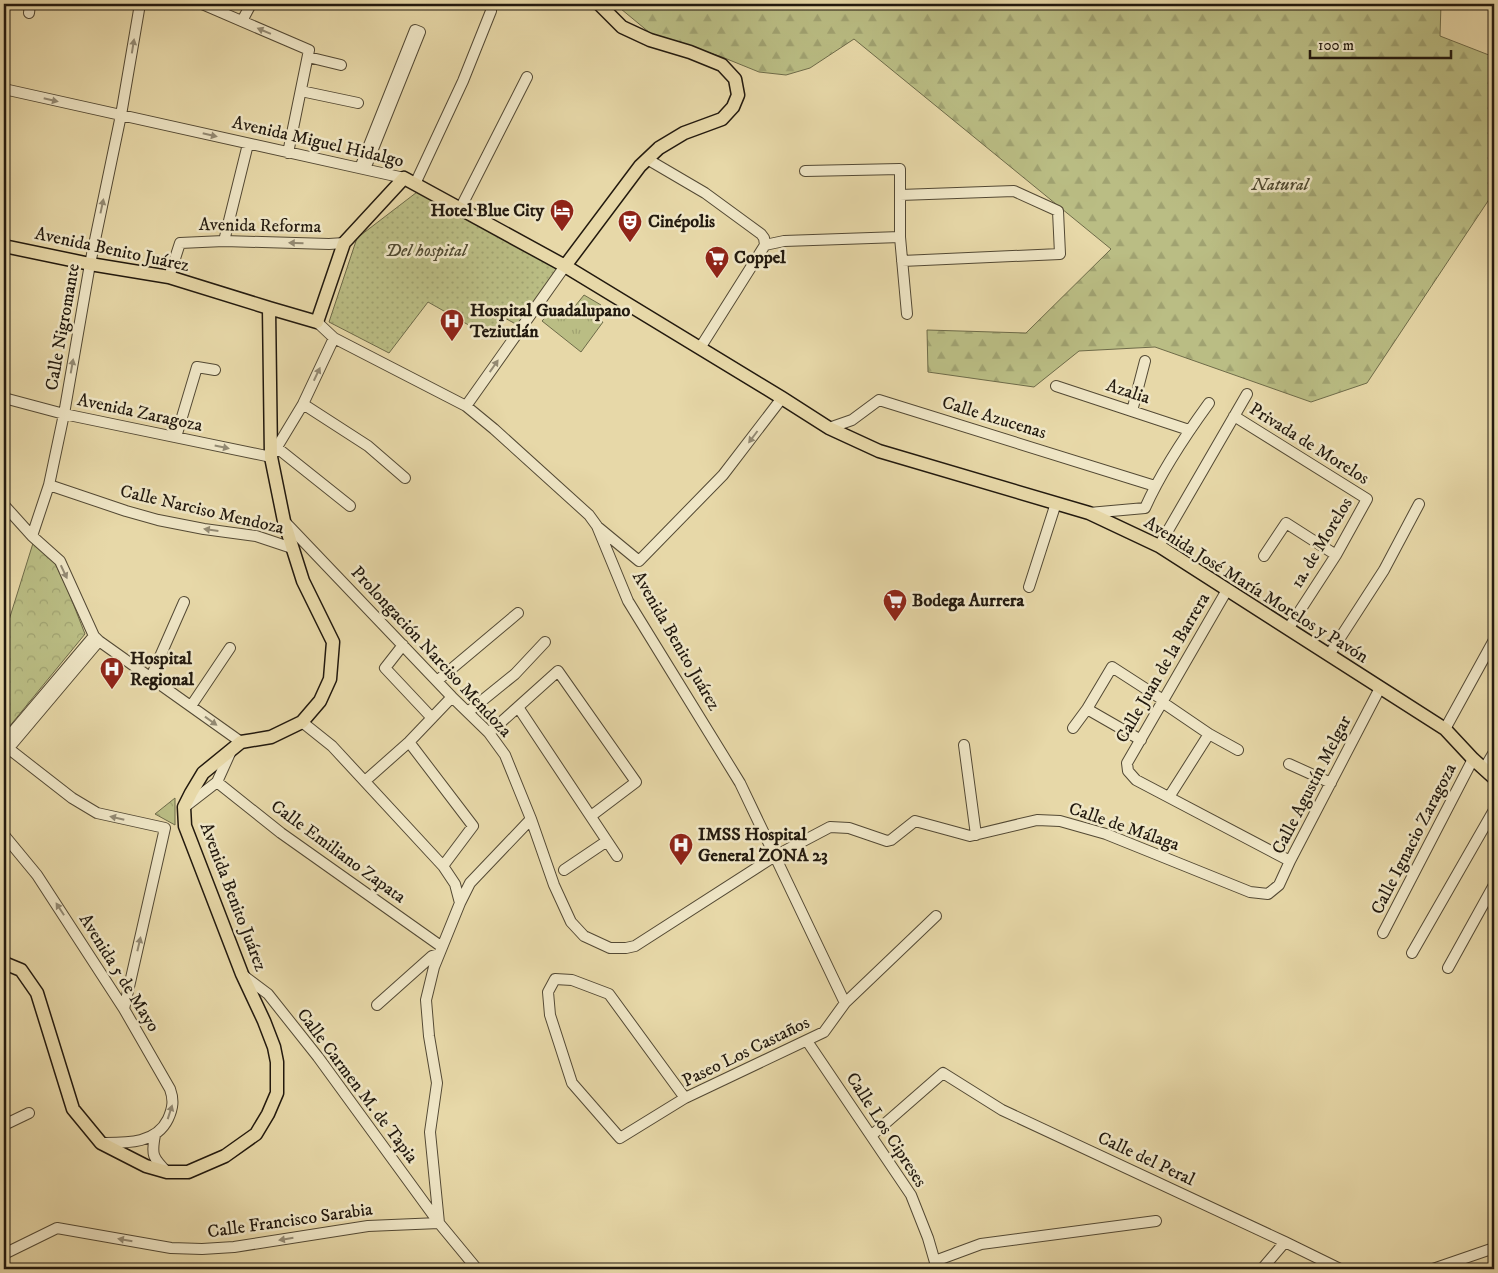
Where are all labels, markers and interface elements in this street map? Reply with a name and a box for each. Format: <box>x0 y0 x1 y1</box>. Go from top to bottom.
one-way arrow <box>257 26 271 34</box>
scale bar <box>1310 28 1452 60</box>
text: 100 m <box>1318 36 1354 55</box>
one-way arrow <box>129 38 137 54</box>
one-way arrow <box>44 96 60 104</box>
street label: Avenida Miguel Hidalgo <box>230 112 406 173</box>
one-way arrow <box>202 131 217 139</box>
park label: Natural <box>1251 174 1311 196</box>
one-way arrow <box>98 198 106 214</box>
hotel icon: Hotel Blue City <box>549 198 575 232</box>
place label: Hotel Blue City <box>431 200 544 222</box>
theatre icon: Cinépolis <box>617 209 643 243</box>
place label: Cinépolis <box>648 211 715 233</box>
street label: Avenida Reforma <box>199 214 322 238</box>
street label: Avenida Benito Juárez <box>33 223 191 277</box>
one-way arrow <box>287 239 303 247</box>
park label: Del hospital <box>385 240 469 262</box>
supermarket icon: Coppel <box>704 245 730 279</box>
place label: Coppel <box>734 247 786 269</box>
street label: Calle Nigromante <box>41 262 85 392</box>
place label: Hospital Guadalupano Teziutlán <box>469 300 630 343</box>
hospital icon: Hospital Guadalupano Teziutlán <box>439 308 465 342</box>
one-way arrow <box>69 357 77 373</box>
one-way arrow <box>489 359 499 373</box>
one-way arrow <box>313 367 321 381</box>
street label: Azalia <box>1103 375 1153 409</box>
street label: Avenida Zaragoza <box>75 389 205 437</box>
street label: Calle Azucenas <box>939 392 1049 444</box>
street label: Privada de Morelos <box>1245 398 1373 490</box>
one-way arrow <box>748 430 758 444</box>
one-way arrow <box>215 443 230 451</box>
street label: Calle Narciso Mendoza <box>118 480 286 540</box>
street label: 1a. de Morelos <box>1286 494 1358 592</box>
street label: Avenida José María Morelos y Pavón <box>1140 512 1373 669</box>
one-way arrow <box>202 526 218 534</box>
street label: Prolongación Narciso Mendoza <box>346 562 516 742</box>
one-way arrow <box>61 565 69 579</box>
street label: Avenida Benito Juárez <box>627 567 725 715</box>
supermarket icon: Bodega Aurrera <box>882 588 908 622</box>
street label: Calle Juan de la Barrera <box>1111 589 1215 747</box>
place label: Bodega Aurrera <box>912 590 1025 612</box>
place label: Hospital Regional <box>130 648 195 691</box>
hospital icon: Hospital Regional <box>99 656 125 690</box>
street label: Calle Agustín Melgar <box>1268 712 1357 858</box>
one-way arrow <box>204 715 217 726</box>
street label: Calle Ignacio Zaragoza <box>1366 760 1462 918</box>
street label: Calle Emiliano Zapata <box>266 796 410 909</box>
street label: Calle de Málaga <box>1066 798 1183 856</box>
one-way arrow <box>110 814 125 822</box>
street label: Avenida Benito Juárez <box>195 820 272 975</box>
place label: IMSS Hospital General ZONA 23 <box>698 824 828 867</box>
hospital icon: IMSS Hospital General ZONA 23 <box>668 832 694 866</box>
one-way arrow <box>55 903 64 916</box>
street label: Avenida 5 de Mayo <box>74 910 164 1036</box>
one-way arrow <box>135 937 143 952</box>
street label: Calle Carmen M. de Tapia <box>292 1004 423 1168</box>
street label: Paseo Los Castaños <box>679 1012 813 1092</box>
street label: Calle Los Cipreses <box>841 1068 931 1192</box>
one-way arrow <box>166 1104 174 1119</box>
street label: Calle del Peral <box>1094 1127 1199 1191</box>
street label: Calle Francisco Sarabia <box>206 1198 374 1243</box>
one-way arrow <box>117 1235 133 1243</box>
one-way arrow <box>278 1235 294 1243</box>

